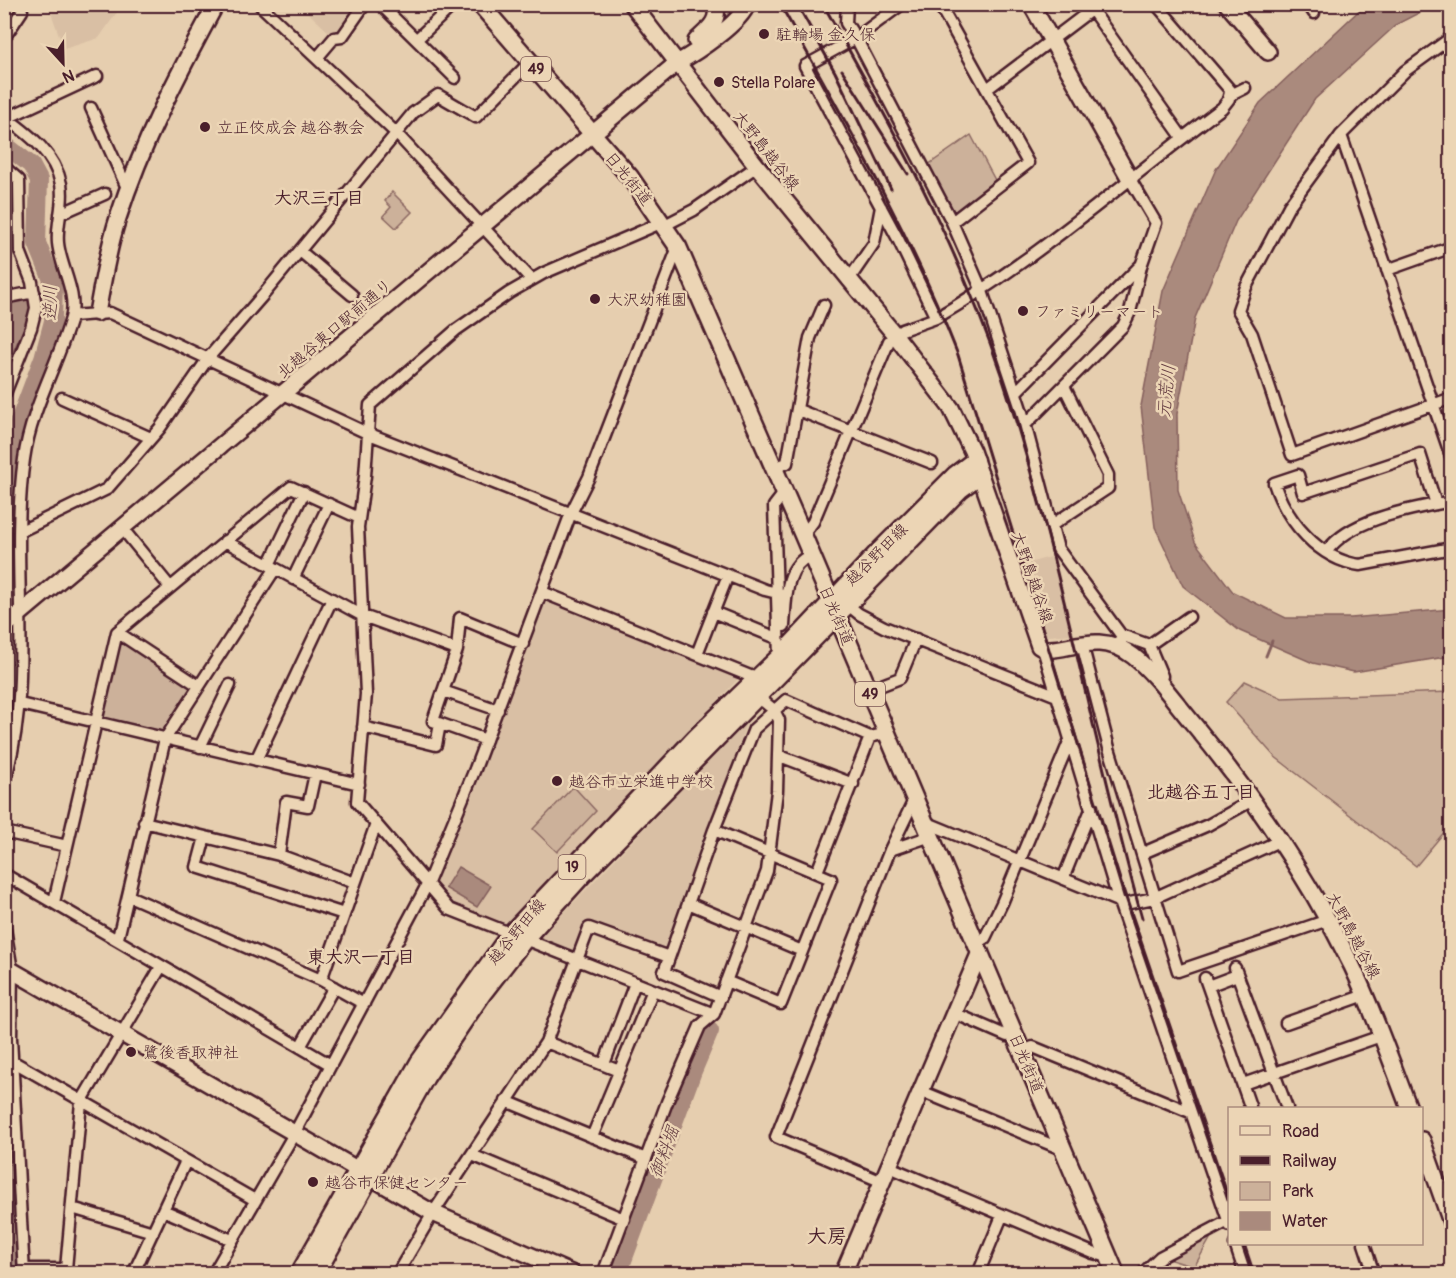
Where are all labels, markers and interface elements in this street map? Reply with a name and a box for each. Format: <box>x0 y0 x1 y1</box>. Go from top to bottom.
place label: 駐輪場 金久保 <box>776 25 875 45</box>
marker: 駐輪場 金久保 <box>757 27 771 41</box>
north arrow <box>33 33 93 93</box>
road number: 49 <box>521 57 551 81</box>
text: N <box>59 65 77 87</box>
place label: Stella Polare <box>731 73 815 93</box>
marker: Stella Polare <box>712 75 726 89</box>
street label: 大野島越谷線 <box>729 107 804 195</box>
place label: 立正佼成会 越谷教会 <box>217 118 364 138</box>
marker: 立正佼成会 越谷教会 <box>198 120 212 134</box>
street label: 日光街道 <box>600 147 656 210</box>
district label: 大沢三丁目 <box>274 187 364 210</box>
street label: 北越谷東口駅前通り <box>273 275 396 383</box>
water label: 逆川 <box>39 285 62 321</box>
place label: 大沢幼稚園 <box>607 290 687 310</box>
marker: 大沢幼稚園 <box>588 292 602 306</box>
place label: ファミリーマート <box>1035 302 1163 322</box>
marker: ファミリーマート <box>1016 304 1030 318</box>
water label: 元荒川 <box>1152 363 1181 419</box>
street label: 越谷野田線 <box>841 519 912 590</box>
street label: 大野島越谷線 <box>1007 529 1057 626</box>
street label: 日光街道 <box>814 582 858 649</box>
road number: 49 <box>855 682 885 706</box>
place label: 越谷市立栄進中学校 <box>569 772 713 792</box>
marker: 越谷市立栄進中学校 <box>550 774 564 788</box>
district label: 北越谷五丁目 <box>1147 781 1255 804</box>
road number: 19 <box>558 855 586 879</box>
street label: 大野島越谷線 <box>1322 888 1384 983</box>
street label: 越谷野田線 <box>483 895 550 969</box>
district label: 東大沢一丁目 <box>307 946 415 969</box>
street label: 日光街道 <box>1004 1030 1048 1097</box>
place label: 鷺後香取神社 <box>143 1043 239 1063</box>
marker: 鷺後香取神社 <box>124 1045 138 1059</box>
legend <box>1228 1107 1423 1245</box>
text: Road <box>1282 1120 1319 1143</box>
water label: 御料堀 <box>644 1122 685 1182</box>
text: Railway <box>1282 1150 1337 1173</box>
place label: 越谷市保健センター <box>325 1173 468 1193</box>
marker: 越谷市保健センター <box>306 1175 320 1189</box>
text: Park <box>1282 1180 1314 1203</box>
text: Water <box>1282 1210 1328 1233</box>
district label: 大房 <box>807 1224 847 1249</box>

